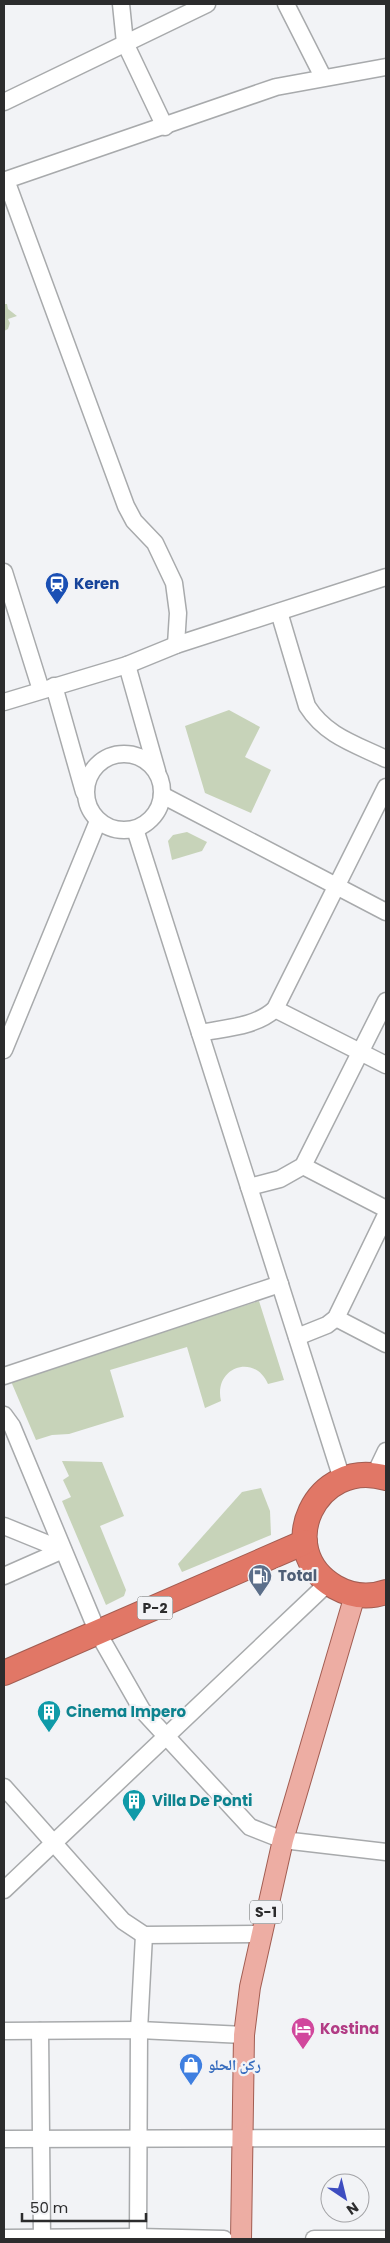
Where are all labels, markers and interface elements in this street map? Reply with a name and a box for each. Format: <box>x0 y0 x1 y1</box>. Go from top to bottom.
station icon: Keren <box>44 571 70 605</box>
place label: Keren <box>74 573 119 594</box>
fuel station icon: Total <box>247 1563 273 1597</box>
place label: Total <box>278 1565 317 1586</box>
road number: P-2 <box>138 1596 172 1620</box>
building icon: Cinema Impero <box>36 1699 62 1733</box>
place label: Cinema Impero <box>66 1701 187 1722</box>
building icon: Villa De Ponti <box>121 1788 147 1822</box>
place label: Villa De Ponti <box>152 1790 252 1811</box>
road number: S-1 <box>250 1900 282 1924</box>
hotel icon: Kostina <box>290 2016 316 2050</box>
place label: Kostina <box>320 2018 379 2039</box>
shop icon: ركن الحلو <box>178 2052 204 2086</box>
place label: ركن الحلو <box>208 2054 261 2075</box>
north arrow <box>320 2173 370 2223</box>
scale bar <box>22 2190 146 2222</box>
text: 50 m <box>30 2197 68 2218</box>
text: N <box>342 2197 363 2220</box>

